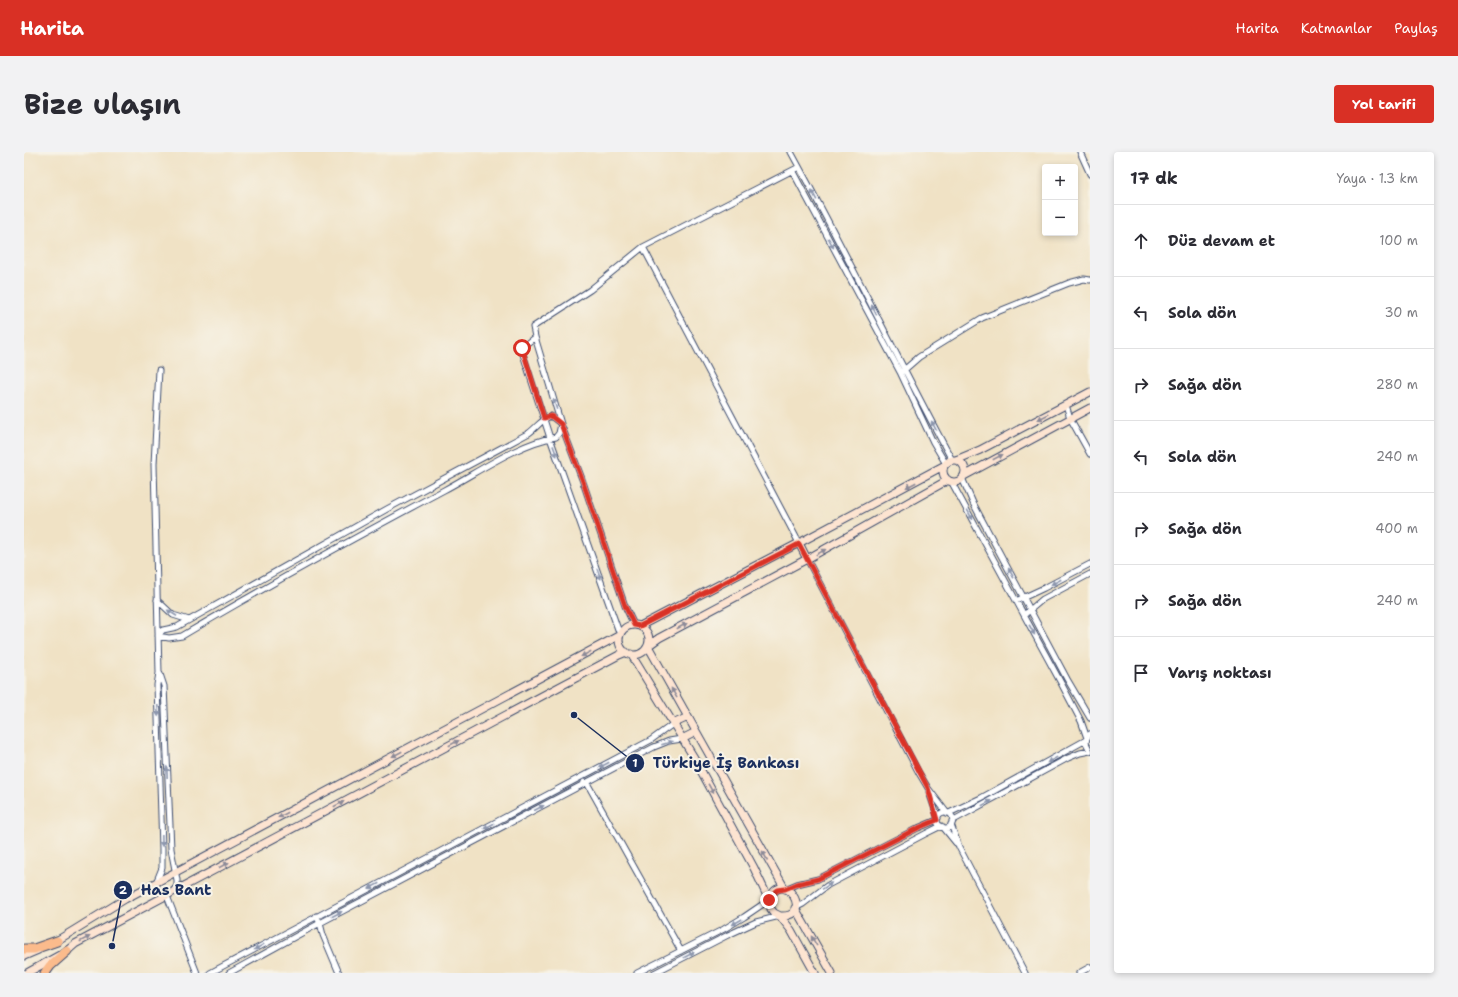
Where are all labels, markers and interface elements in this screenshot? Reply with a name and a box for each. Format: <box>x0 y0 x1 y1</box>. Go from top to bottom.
text: Harita <box>20 16 84 41</box>
text: Harita <box>1236 19 1279 37</box>
text: Katmanlar <box>1301 19 1372 37</box>
text: Paylaş <box>1394 19 1438 37</box>
text: Bize ulaşın <box>24 85 181 123</box>
button: Yol tarifi <box>1334 85 1434 123</box>
map controls <box>1042 164 1078 236</box>
button: + <box>1042 164 1078 200</box>
text: 17 dk <box>1130 167 1178 189</box>
text: Yaya · 1.3 km <box>1337 170 1418 187</box>
one-way arrow <box>811 189 818 201</box>
button: − <box>1042 200 1078 236</box>
icon: ahead <box>1130 230 1152 252</box>
text: Düz devam et <box>1168 231 1275 251</box>
text: 100 m <box>1379 232 1418 249</box>
one-way arrow <box>828 237 834 249</box>
icon: left <box>1130 302 1152 324</box>
text: Sola dön <box>1168 303 1237 323</box>
text: 30 m <box>1384 304 1418 321</box>
one-way arrow <box>871 305 877 316</box>
route start <box>513 339 531 357</box>
icon: right <box>1130 374 1152 396</box>
text: Sağa dön <box>1168 375 1242 395</box>
text: 280 m <box>1376 376 1418 393</box>
one-way arrow <box>552 398 558 410</box>
one-way arrow <box>1037 413 1049 420</box>
one-way arrow <box>930 420 937 432</box>
one-way arrow <box>552 446 558 458</box>
icon: left <box>1130 446 1152 468</box>
text: Sola dön <box>1168 447 1237 467</box>
text: 240 m <box>1376 448 1418 465</box>
one-way arrow <box>992 453 1003 460</box>
one-way arrow <box>905 481 916 488</box>
one-way arrow <box>967 510 973 521</box>
icon: right <box>1130 518 1152 540</box>
text: Sağa dön <box>1168 519 1242 539</box>
text: 400 m <box>1375 520 1418 537</box>
one-way arrow <box>815 548 827 555</box>
one-way arrow <box>596 568 602 580</box>
one-way arrow <box>1008 568 1015 579</box>
one-way arrow <box>1050 579 1061 585</box>
icon: right <box>1130 590 1152 612</box>
text: Sağa dön <box>1168 591 1242 611</box>
text: 240 m <box>1376 592 1418 609</box>
one-way arrow <box>166 609 177 616</box>
one-way arrow <box>676 622 687 629</box>
one-way arrow <box>1028 624 1035 636</box>
one-way arrow <box>580 650 592 657</box>
icon: arrive <box>1130 662 1152 684</box>
text: Varış noktası <box>1168 663 1272 683</box>
one-way arrow <box>671 688 678 699</box>
one-way arrow <box>155 705 161 718</box>
one-way arrow <box>448 739 460 746</box>
one-way arrow <box>662 740 674 746</box>
callout: Türkiye İş Bankası <box>625 749 808 776</box>
one-way arrow <box>391 751 403 758</box>
text: Türkiye İş Bankası <box>653 753 799 773</box>
text: 1 <box>632 755 638 771</box>
one-way arrow <box>1046 756 1058 763</box>
one-way arrow <box>598 762 610 768</box>
one-way arrow <box>164 766 171 778</box>
one-way arrow <box>708 784 714 795</box>
one-way arrow <box>981 799 993 806</box>
one-way arrow <box>333 801 345 807</box>
one-way arrow <box>533 805 545 811</box>
one-way arrow <box>277 812 288 819</box>
one-way arrow <box>483 822 495 829</box>
one-way arrow <box>158 835 165 847</box>
one-way arrow <box>762 850 769 861</box>
one-way arrow <box>219 862 230 868</box>
callout: Has Bant <box>113 876 220 903</box>
text: Has Bant <box>141 880 211 900</box>
text: 2 <box>119 882 128 898</box>
one-way arrow <box>822 882 832 890</box>
one-way arrow <box>368 883 380 889</box>
route end <box>760 891 778 909</box>
one-way arrow <box>331 910 343 917</box>
one-way arrow <box>731 918 743 925</box>
one-way arrow <box>810 935 817 947</box>
one-way arrow <box>79 936 91 942</box>
one-way arrow <box>253 944 265 950</box>
one-way arrow <box>683 952 695 958</box>

